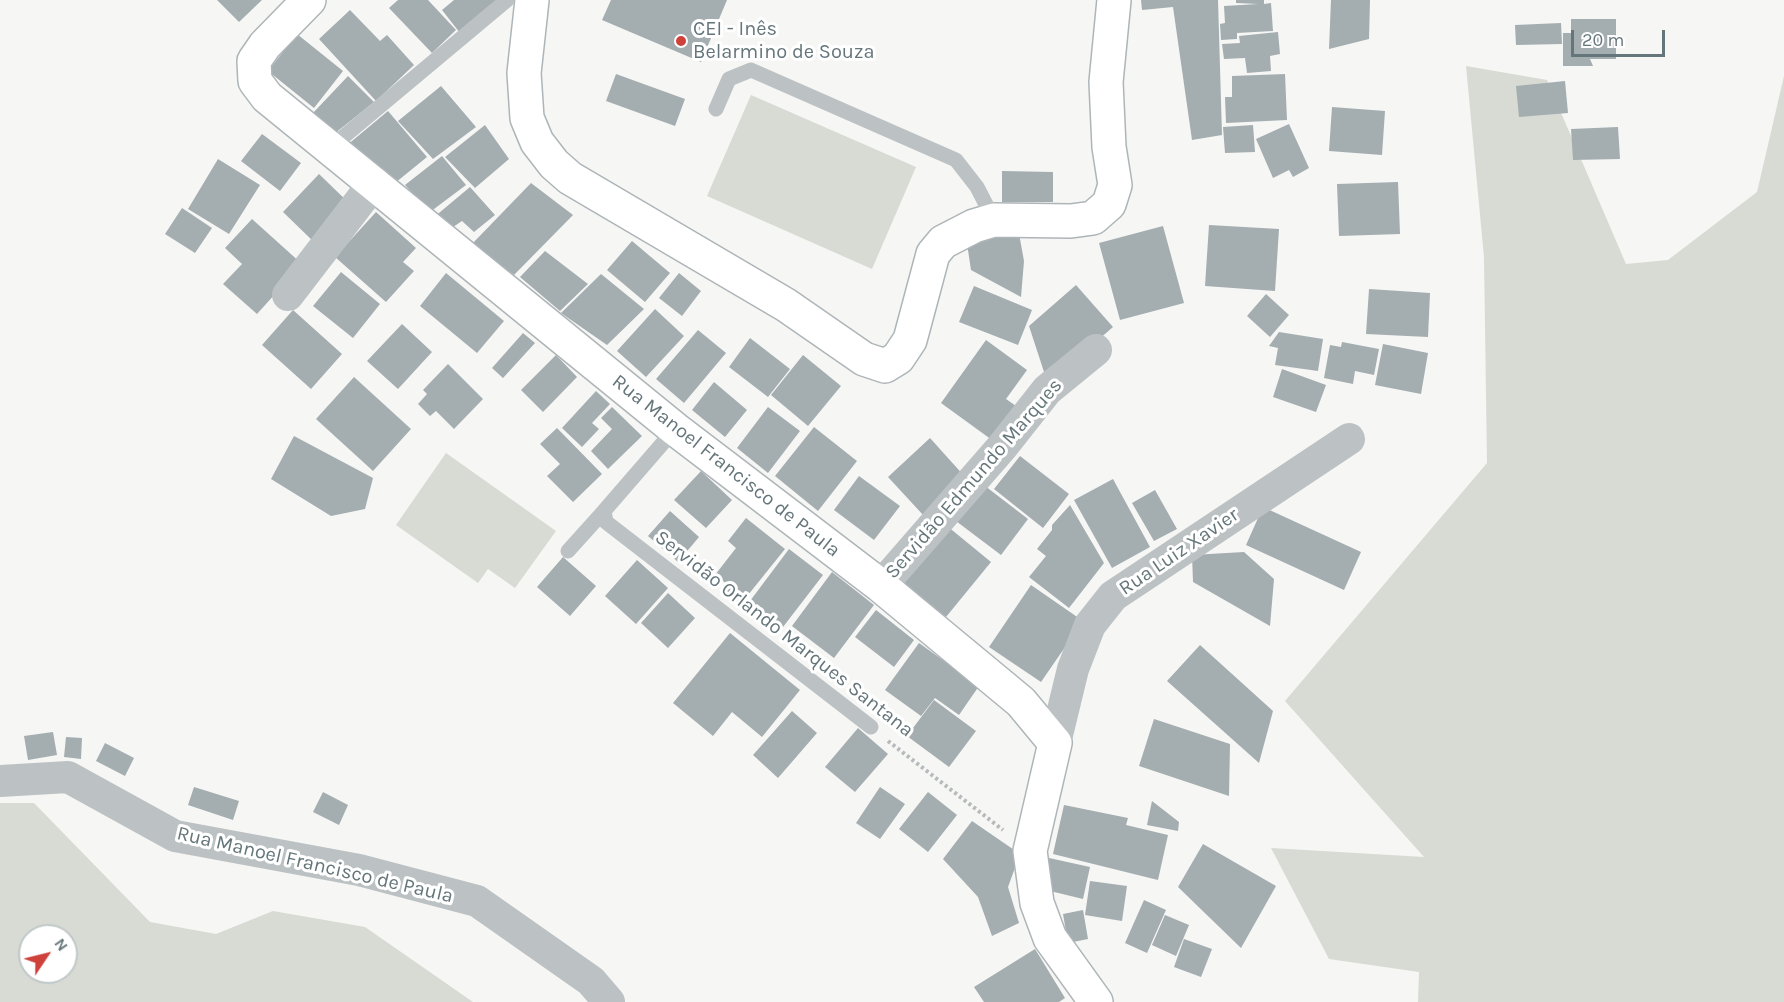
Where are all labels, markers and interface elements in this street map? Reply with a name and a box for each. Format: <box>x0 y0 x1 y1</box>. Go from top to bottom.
place label: CEI - Inês Belarmino de Souza <box>693 17 874 64</box>
scale bar <box>1574 18 1668 56</box>
text: 20 m <box>1582 29 1624 51</box>
marker: CEI - Inês Belarmino de Souza <box>674 34 688 48</box>
street label: Rua Manoel Francisco de Paula <box>607 369 845 563</box>
street label: Servidão Edmundo Marques <box>881 374 1067 584</box>
street label: Rua Luiz Xavier <box>1115 503 1243 601</box>
street label: Servidão Orlando Marques Santana <box>650 525 918 743</box>
street label: Rua Manoel Francisco de Paula <box>174 821 456 909</box>
north arrow <box>18 924 78 984</box>
text: N <box>50 934 73 955</box>

